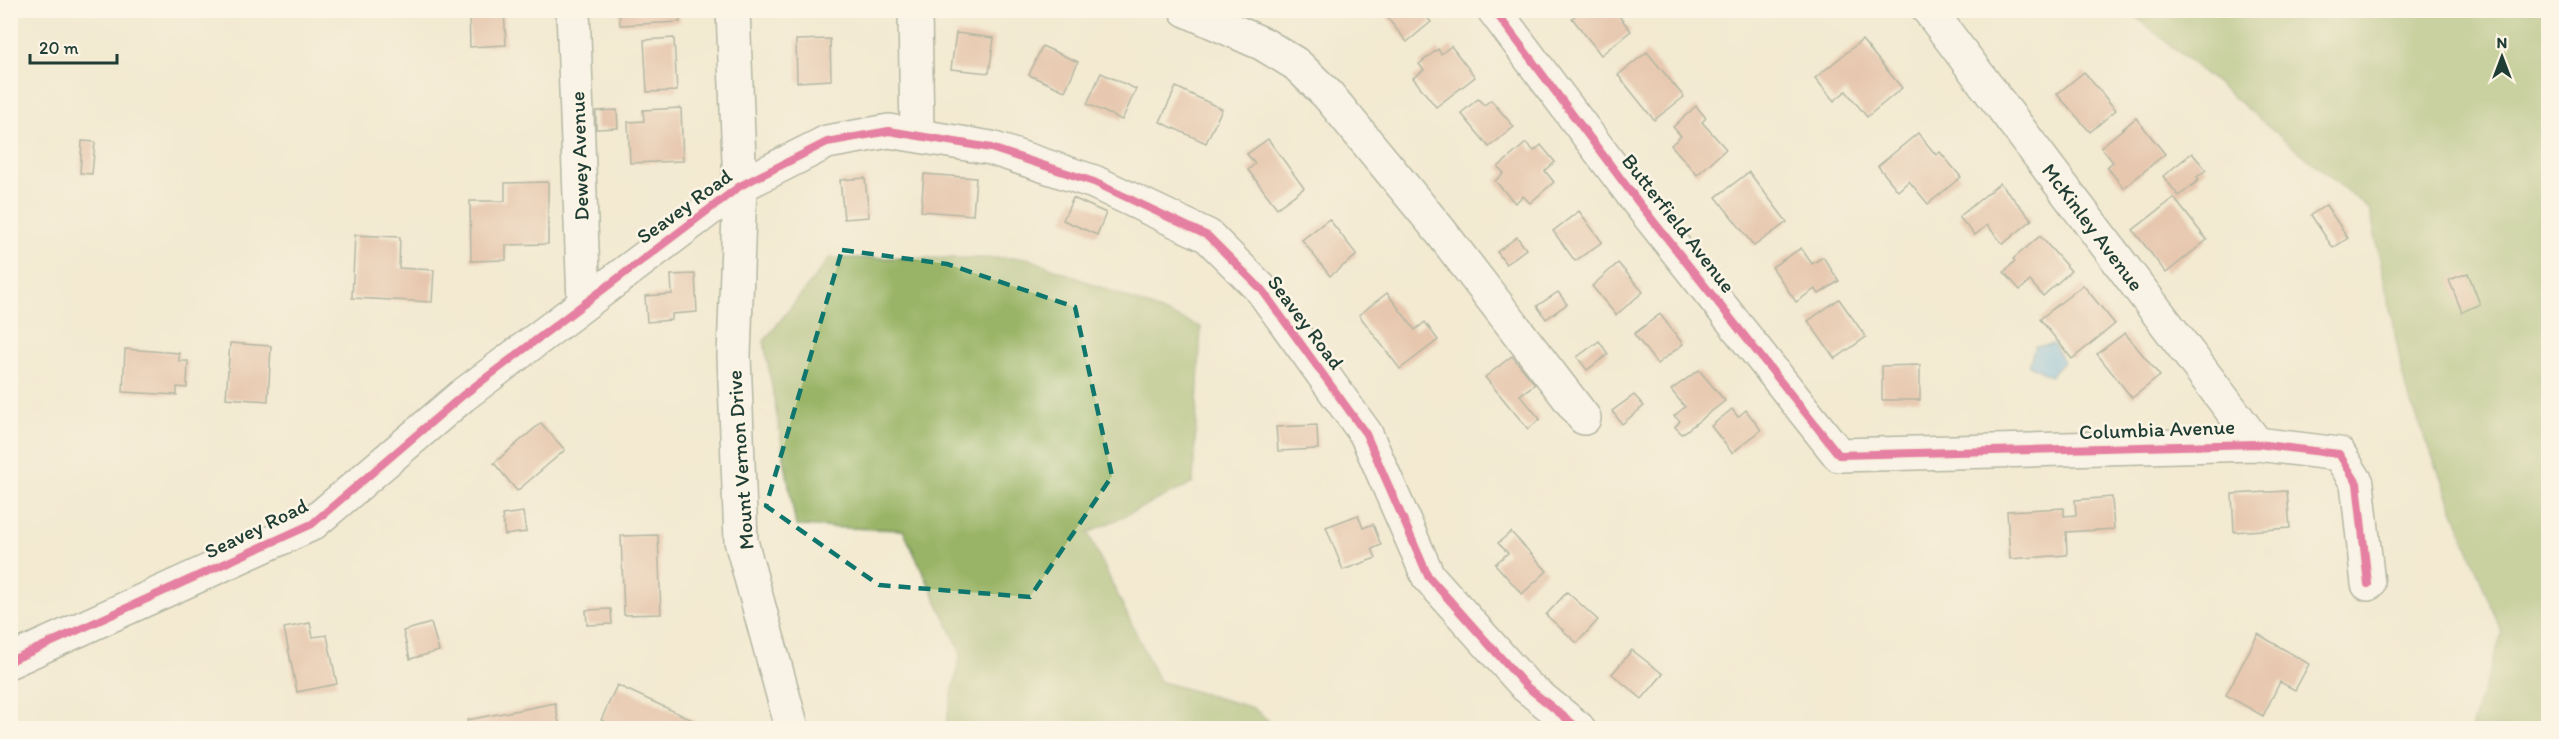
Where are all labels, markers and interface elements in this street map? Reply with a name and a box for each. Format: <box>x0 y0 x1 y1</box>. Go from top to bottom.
scale bar <box>30 27 117 65</box>
north arrow <box>2472 27 2532 87</box>
text: N <box>2497 33 2507 52</box>
text: 20 m <box>39 37 79 59</box>
street label: Dewey Avenue <box>564 91 594 221</box>
street label: Butterfield Avenue <box>1617 148 1741 298</box>
street label: McKinley Avenue <box>2037 158 2149 296</box>
street label: Seavey Road <box>631 163 737 249</box>
street label: Seavey Road <box>1262 270 1350 375</box>
street label: Mount Vernon Drive <box>721 369 759 551</box>
street label: Columbia Avenue <box>2078 414 2236 444</box>
street label: Seavey Road <box>200 492 312 564</box>

